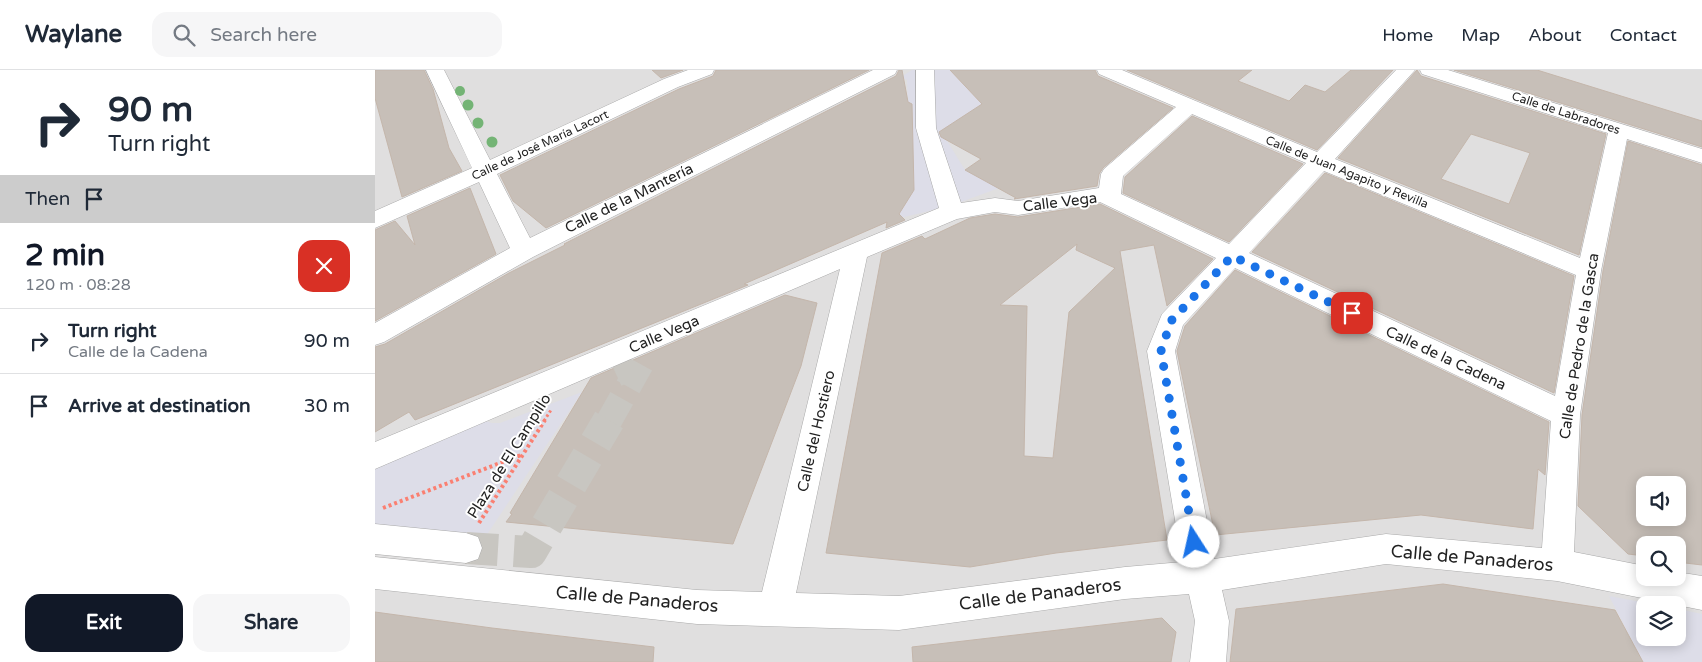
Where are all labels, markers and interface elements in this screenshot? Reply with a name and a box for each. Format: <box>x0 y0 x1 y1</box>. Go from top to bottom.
search box <box>152 12 502 57</box>
text: Waylane <box>25 20 122 49</box>
icon: search <box>170 21 198 49</box>
text: Search here <box>210 24 317 46</box>
text: Home <box>1382 24 1433 46</box>
text: Map <box>1461 24 1500 46</box>
text: About <box>1528 24 1582 46</box>
text: Contact <box>1610 24 1677 46</box>
text: 90 m <box>108 89 193 131</box>
street label: Calle de Labradores <box>1510 89 1622 137</box>
icon: right <box>25 90 90 155</box>
street label: Calle de José María Lacort <box>469 107 611 183</box>
text: Turn right <box>108 131 210 157</box>
street label: Calle de Juan Agapito y Revilla <box>1264 133 1430 211</box>
street label: Calle de la Mantería <box>562 159 696 237</box>
icon: arrive <box>80 185 108 213</box>
text: Then <box>25 188 70 210</box>
street label: Calle Vega <box>1022 189 1098 215</box>
text: 2 min <box>25 237 105 274</box>
button: close <box>298 240 350 292</box>
street label: Calle de Pedro de la Gasca <box>1555 252 1603 440</box>
text: 120 m · 08:28 <box>25 275 131 295</box>
pin <box>1331 292 1373 334</box>
icon: arrive <box>1338 299 1366 327</box>
street label: Calle Vega <box>626 311 702 357</box>
text: Turn right <box>68 320 156 342</box>
street label: Calle de la Cadena <box>1383 322 1509 394</box>
icon: right <box>25 327 53 355</box>
text: 90 m <box>304 330 350 352</box>
text: Calle de la Cadena <box>68 342 208 362</box>
street label: Calle del Hostiero <box>793 368 839 494</box>
street label: Plaza de El Campillo <box>463 390 555 522</box>
icon: arrive <box>25 392 53 420</box>
text: Arrive at destination <box>68 395 251 417</box>
text: 30 m <box>304 395 350 417</box>
map controls <box>1636 476 1686 646</box>
button: sound <box>1636 476 1686 526</box>
position arrow <box>1167 515 1219 567</box>
button: search <box>1636 536 1686 586</box>
street label: Calle de Panaderos <box>1390 540 1554 576</box>
street label: Calle de Panaderos <box>958 573 1122 615</box>
street label: Calle de Panaderos <box>555 581 719 617</box>
button: Exit <box>25 594 183 652</box>
button: Share <box>193 594 350 652</box>
button: layers <box>1636 596 1686 646</box>

